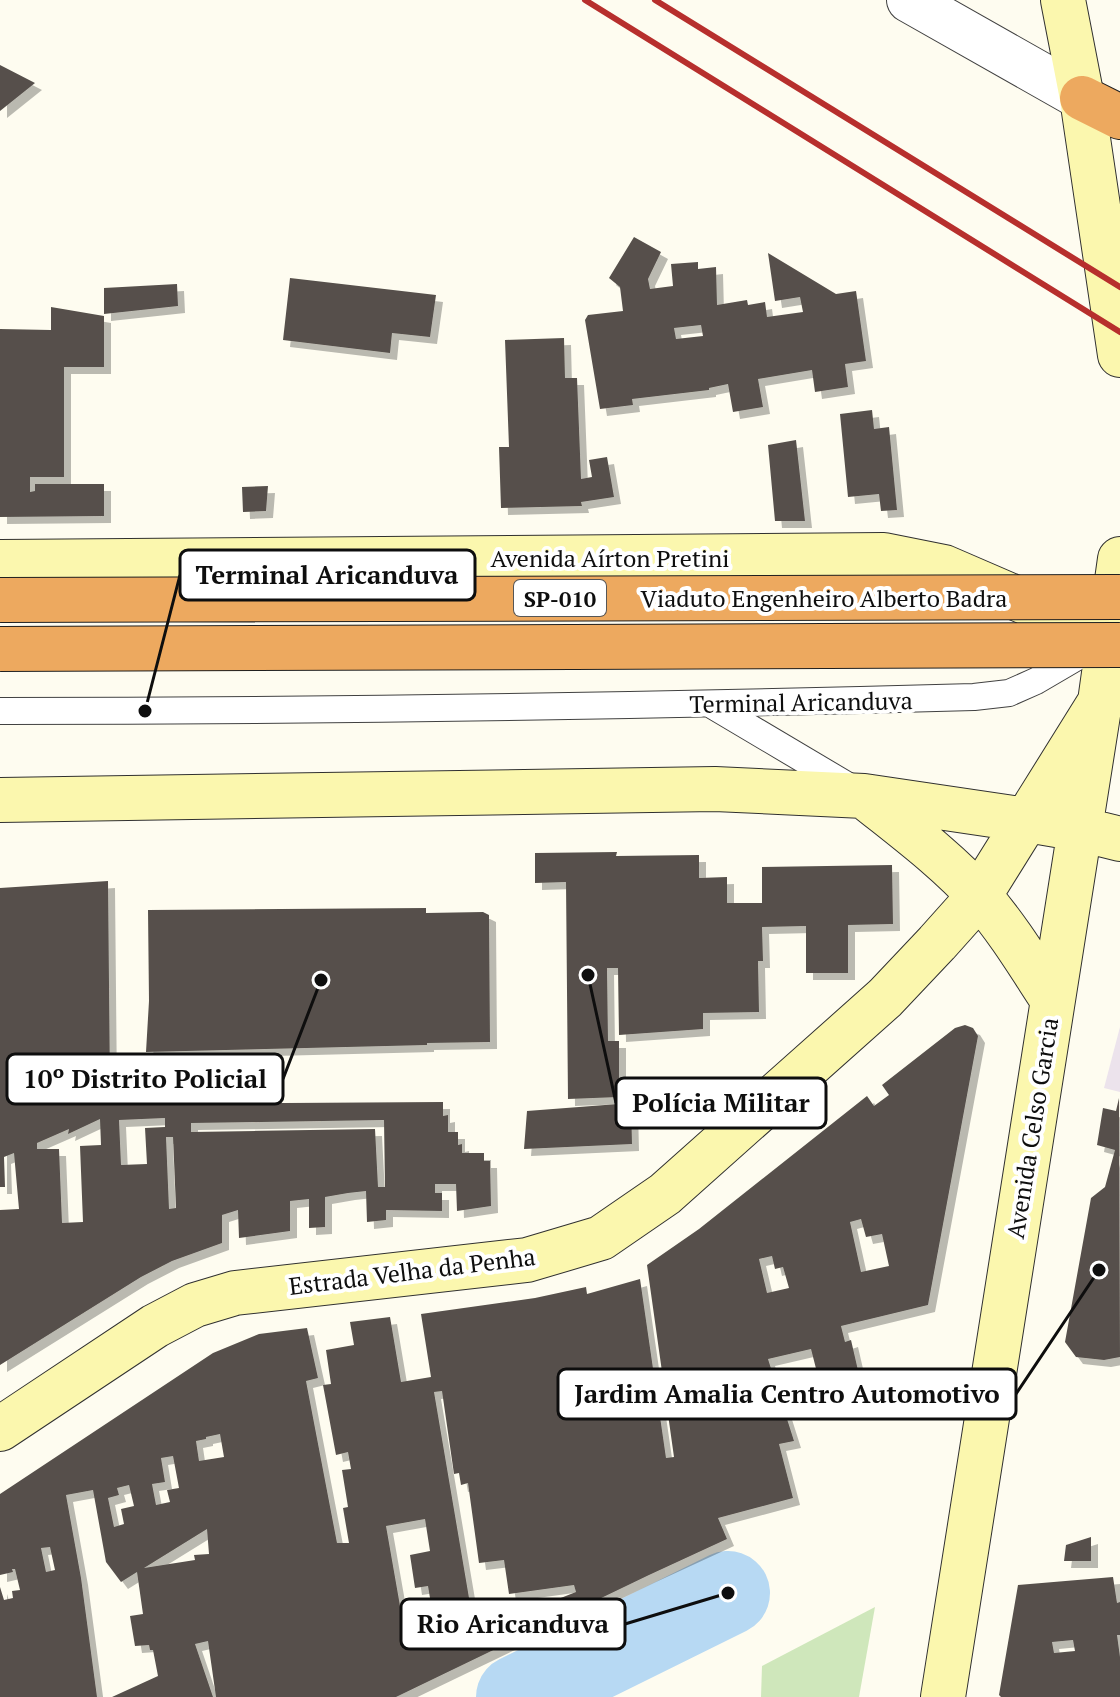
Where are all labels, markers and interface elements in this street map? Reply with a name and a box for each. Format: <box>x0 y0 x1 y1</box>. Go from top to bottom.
street label: Avenida Aírton Pretini <box>490 542 730 574</box>
callout: Terminal Aricanduva <box>180 550 475 600</box>
text: Terminal Aricanduva <box>195 557 459 591</box>
road number: SP-010 <box>514 580 606 616</box>
street label: Viaduto Engenheiro Alberto Badra <box>641 582 1007 614</box>
street label: Terminal Aricanduva <box>689 684 913 720</box>
street label: Avenida Celso Garcia <box>999 1015 1065 1241</box>
callout: 10º Distrito Policial <box>7 1054 283 1104</box>
text: 10º Distrito Policial <box>23 1061 267 1095</box>
callout: Polícia Militar <box>616 1078 826 1128</box>
text: Polícia Militar <box>632 1085 810 1119</box>
street label: Estrada Velha da Penha <box>287 1240 537 1302</box>
callout: Jardim Amalia Centro Automotivo <box>558 1369 1016 1419</box>
text: Jardim Amalia Centro Automotivo <box>574 1376 1000 1410</box>
callout: Rio Aricanduva <box>401 1599 625 1649</box>
text: Rio Aricanduva <box>417 1606 609 1640</box>

